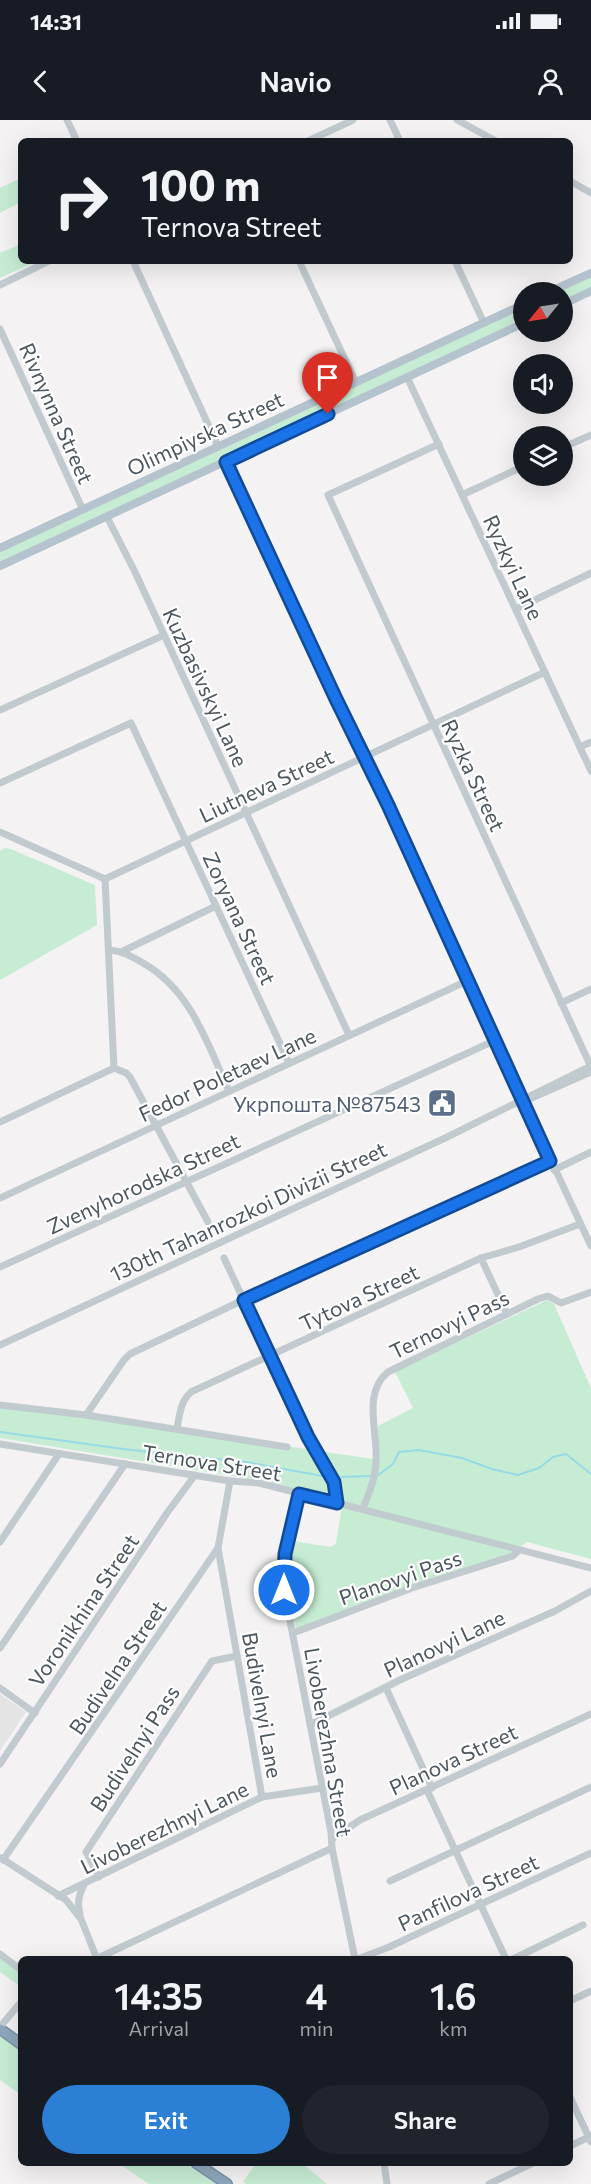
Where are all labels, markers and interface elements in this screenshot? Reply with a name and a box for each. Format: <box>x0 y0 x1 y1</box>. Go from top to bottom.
text: 14:31 <box>30 8 82 35</box>
icon: back <box>24 65 57 98</box>
text: Navio <box>259 65 332 98</box>
icon: person <box>534 65 567 98</box>
text: 100 m <box>141 158 261 210</box>
icon: right <box>42 162 120 240</box>
text: Ternova Street <box>141 210 322 243</box>
north arrow <box>513 282 573 342</box>
map controls <box>513 282 573 486</box>
street label: Rivnynna Street <box>15 339 99 487</box>
pin <box>302 352 353 414</box>
button: sound <box>513 354 573 414</box>
icon: arrive <box>311 361 344 394</box>
street label: Olimpiyska Street <box>123 386 287 480</box>
button: layers <box>513 426 573 486</box>
street label: Ryzkyi Lane <box>479 511 549 623</box>
street label: Kuzbasivskyi Lane <box>158 604 254 770</box>
street label: Ryzka Street <box>437 715 511 835</box>
street label: Liutneva Street <box>195 743 337 827</box>
street label: Zoryana Street <box>198 848 282 988</box>
street label: Fedor Poletaev Lane <box>134 1022 320 1126</box>
public building icon: Укрпошта №87543 <box>426 1087 458 1119</box>
place label: Укрпошта №87543 <box>233 1091 421 1116</box>
street label: Zvenyhorodska Street <box>43 1127 243 1239</box>
street label: 130th Tahanrozkoi Divizii Street <box>106 1136 390 1286</box>
street label: Tytova Street <box>295 1259 423 1335</box>
street label: Ternovyi Pass <box>385 1284 513 1364</box>
street label: Ternova Street <box>141 1439 283 1485</box>
street label: Voronikhina Street <box>23 1529 143 1691</box>
street label: Planovyi Pass <box>335 1544 465 1610</box>
position arrow <box>252 1558 316 1622</box>
street label: Budivelna Street <box>63 1595 171 1739</box>
street label: Planovyi Lane <box>379 1604 509 1682</box>
street label: Budivelnyi Lane <box>238 1630 288 1780</box>
street label: Livoberezhna Street <box>300 1645 358 1839</box>
street label: Budivelnyi Pass <box>84 1680 184 1816</box>
street label: Planova Street <box>385 1718 521 1800</box>
street label: Livoberezhnyi Lane <box>76 1776 252 1878</box>
street label: Panfilova Street <box>394 1848 542 1936</box>
text: 14:35 <box>114 1973 203 2017</box>
text: 4 <box>306 1973 328 2017</box>
text: 1.6 <box>430 1973 477 2017</box>
text: Arrival <box>128 2016 189 2040</box>
text: min <box>300 2016 334 2040</box>
text: km <box>439 2016 467 2040</box>
button: Exit <box>42 2085 290 2154</box>
button: Share <box>302 2085 549 2154</box>

